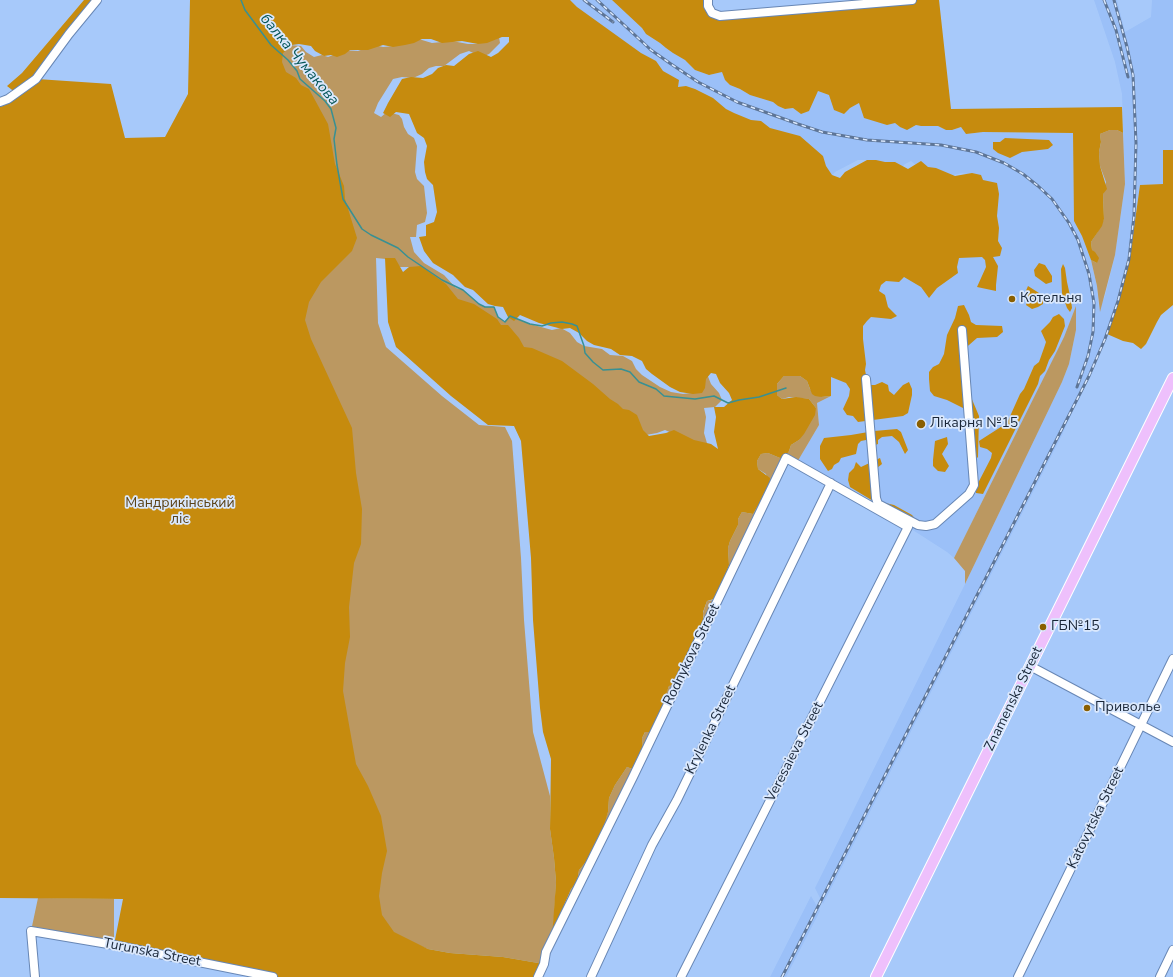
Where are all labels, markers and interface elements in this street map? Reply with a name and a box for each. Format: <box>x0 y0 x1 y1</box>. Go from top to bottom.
water label: балка Чумакова <box>256 11 342 109</box>
place label: Котельня <box>1020 291 1082 307</box>
marker: Котельня <box>1007 294 1017 304</box>
place label: Лікарня №15 <box>930 416 1018 432</box>
marker: Лікарня №15 <box>915 418 927 430</box>
park label: Мандрикінський ліс <box>125 496 235 528</box>
street label: Rodnykova Street <box>660 601 724 709</box>
place label: ГБ№15 <box>1051 619 1100 635</box>
marker: ГБ№15 <box>1038 622 1048 632</box>
street label: Znamenska Street <box>981 644 1047 754</box>
street label: Krylenka Street <box>682 683 740 777</box>
street label: Veresaieva Street <box>763 699 827 805</box>
place label: Приволье <box>1095 700 1161 716</box>
marker: Приволье <box>1082 703 1092 713</box>
street label: Katovytska Street <box>1064 764 1128 872</box>
street label: Turunska Street <box>102 935 202 971</box>

